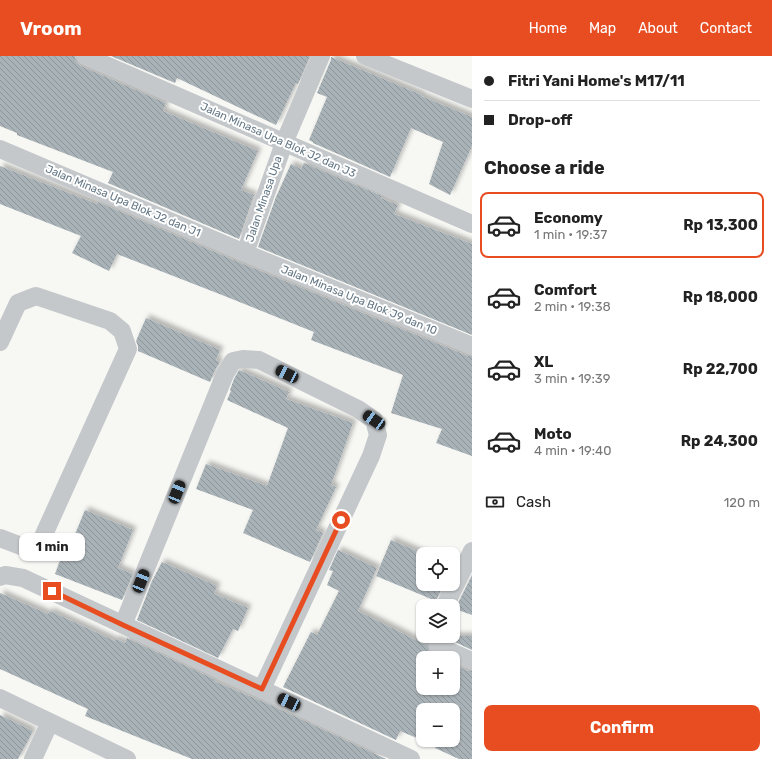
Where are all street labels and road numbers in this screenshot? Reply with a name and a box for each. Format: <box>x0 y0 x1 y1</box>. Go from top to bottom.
street label: Jalan Minasa Upa Blok J2 dan J3 <box>198 100 358 180</box>
street label: Jalan Minasa Upa <box>243 154 285 244</box>
street label: Jalan Minasa Upa Blok J2 dan J1 <box>44 162 202 240</box>
street label: Jalan Minasa Upa Blok J9 dan 10 <box>279 263 439 337</box>

